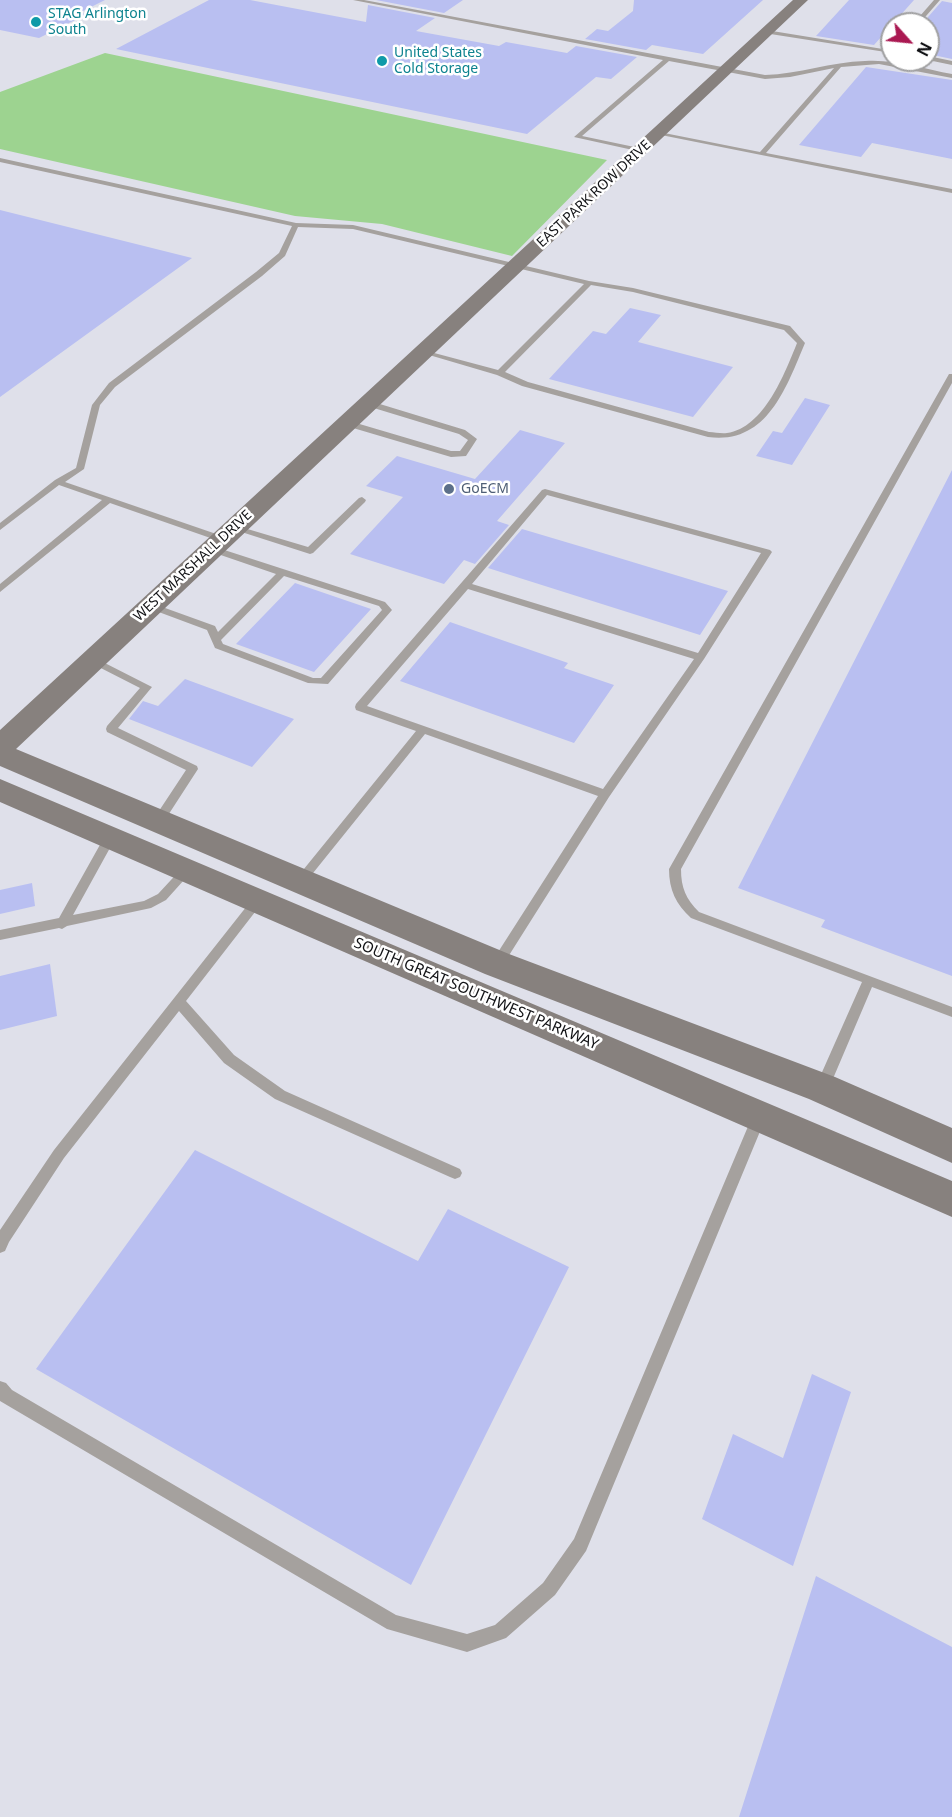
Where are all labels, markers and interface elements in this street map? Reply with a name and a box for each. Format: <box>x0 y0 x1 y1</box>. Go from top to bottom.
place label: STAG Arlington South <box>48 6 146 38</box>
north arrow <box>880 12 940 72</box>
marker: STAG Arlington South <box>29 15 43 29</box>
text: N <box>912 38 937 60</box>
place label: United States Cold Storage <box>394 45 482 78</box>
marker: United States Cold Storage <box>375 54 389 68</box>
street label: EAST PARK ROW DRIVE <box>534 137 654 251</box>
place label: GoECM <box>461 481 509 497</box>
marker: GoECM <box>442 482 456 496</box>
street label: WEST MARSHALL DRIVE <box>130 507 256 625</box>
street label: SOUTH GREAT SOUTHWEST PARKWAY <box>351 934 601 1054</box>

